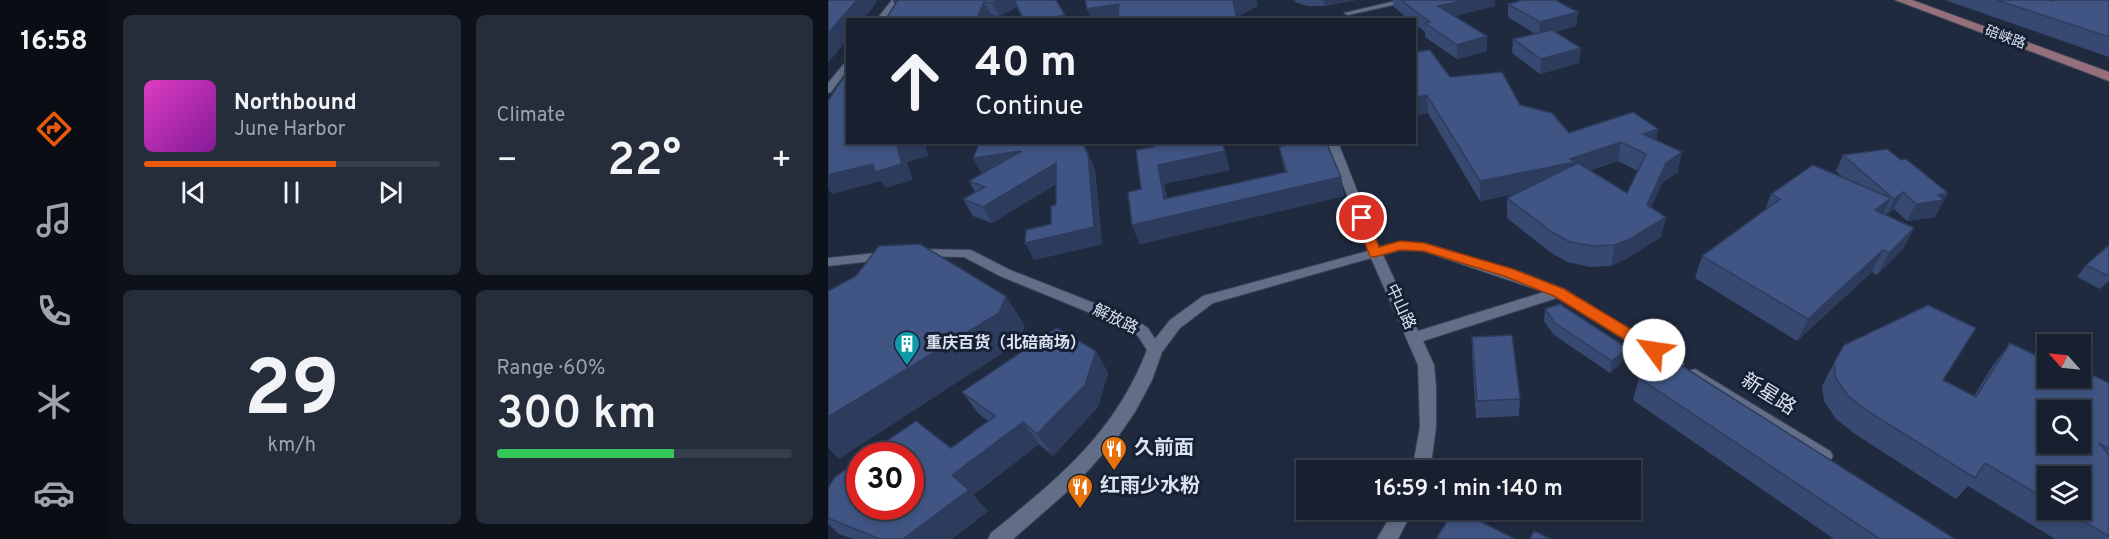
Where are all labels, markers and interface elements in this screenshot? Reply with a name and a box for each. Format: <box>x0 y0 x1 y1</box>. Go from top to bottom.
street label: 碚峡路 <box>1982 23 2028 53</box>
text: 16:58 <box>20 25 88 59</box>
text: 40 m <box>975 38 1077 91</box>
icon: ahead <box>876 42 954 120</box>
text: Northbound <box>234 90 357 117</box>
text: Continue <box>975 90 1084 124</box>
text: Climate <box>497 103 565 129</box>
icon: directions <box>33 108 75 150</box>
text: June Harbor <box>234 117 346 143</box>
text: 22° <box>607 134 681 191</box>
text: − <box>497 141 518 183</box>
text: + <box>771 141 792 183</box>
icon: previous <box>177 176 210 209</box>
icon: pause <box>275 176 308 209</box>
icon: next <box>374 176 407 209</box>
pin <box>1336 192 1387 243</box>
icon: music <box>33 199 75 241</box>
icon: arrive <box>1345 201 1378 234</box>
street label: 中山路 <box>1381 281 1419 333</box>
icon: phone <box>33 290 75 332</box>
street label: 解放路 <box>1089 300 1141 340</box>
position arrow <box>1622 318 1686 382</box>
building icon: 重庆百货（北碚商场） <box>892 329 922 367</box>
place label: 重庆百货（北碚商场） <box>926 333 1086 354</box>
north arrow <box>2037 334 2091 388</box>
map controls <box>2037 334 2091 520</box>
text: 29 <box>244 344 340 443</box>
text: Range · 60% <box>497 356 605 382</box>
street label: 新星路 <box>1736 368 1800 422</box>
icon: climate <box>33 381 75 423</box>
text: 300 km <box>497 387 657 444</box>
button: search <box>2037 400 2091 454</box>
text: km/h <box>267 433 316 459</box>
restaurant icon: 久前面 <box>1099 434 1129 472</box>
place label: 久前面 <box>1134 436 1194 462</box>
speed limit sign: 30 <box>846 442 924 520</box>
button: layers <box>2037 466 2091 520</box>
icon: car <box>33 472 75 514</box>
restaurant icon: 红雨少水粉 <box>1065 472 1095 510</box>
place label: 红雨少水粉 <box>1100 474 1200 500</box>
text: 16:59 · 1 min · 140 m <box>1374 476 1563 503</box>

